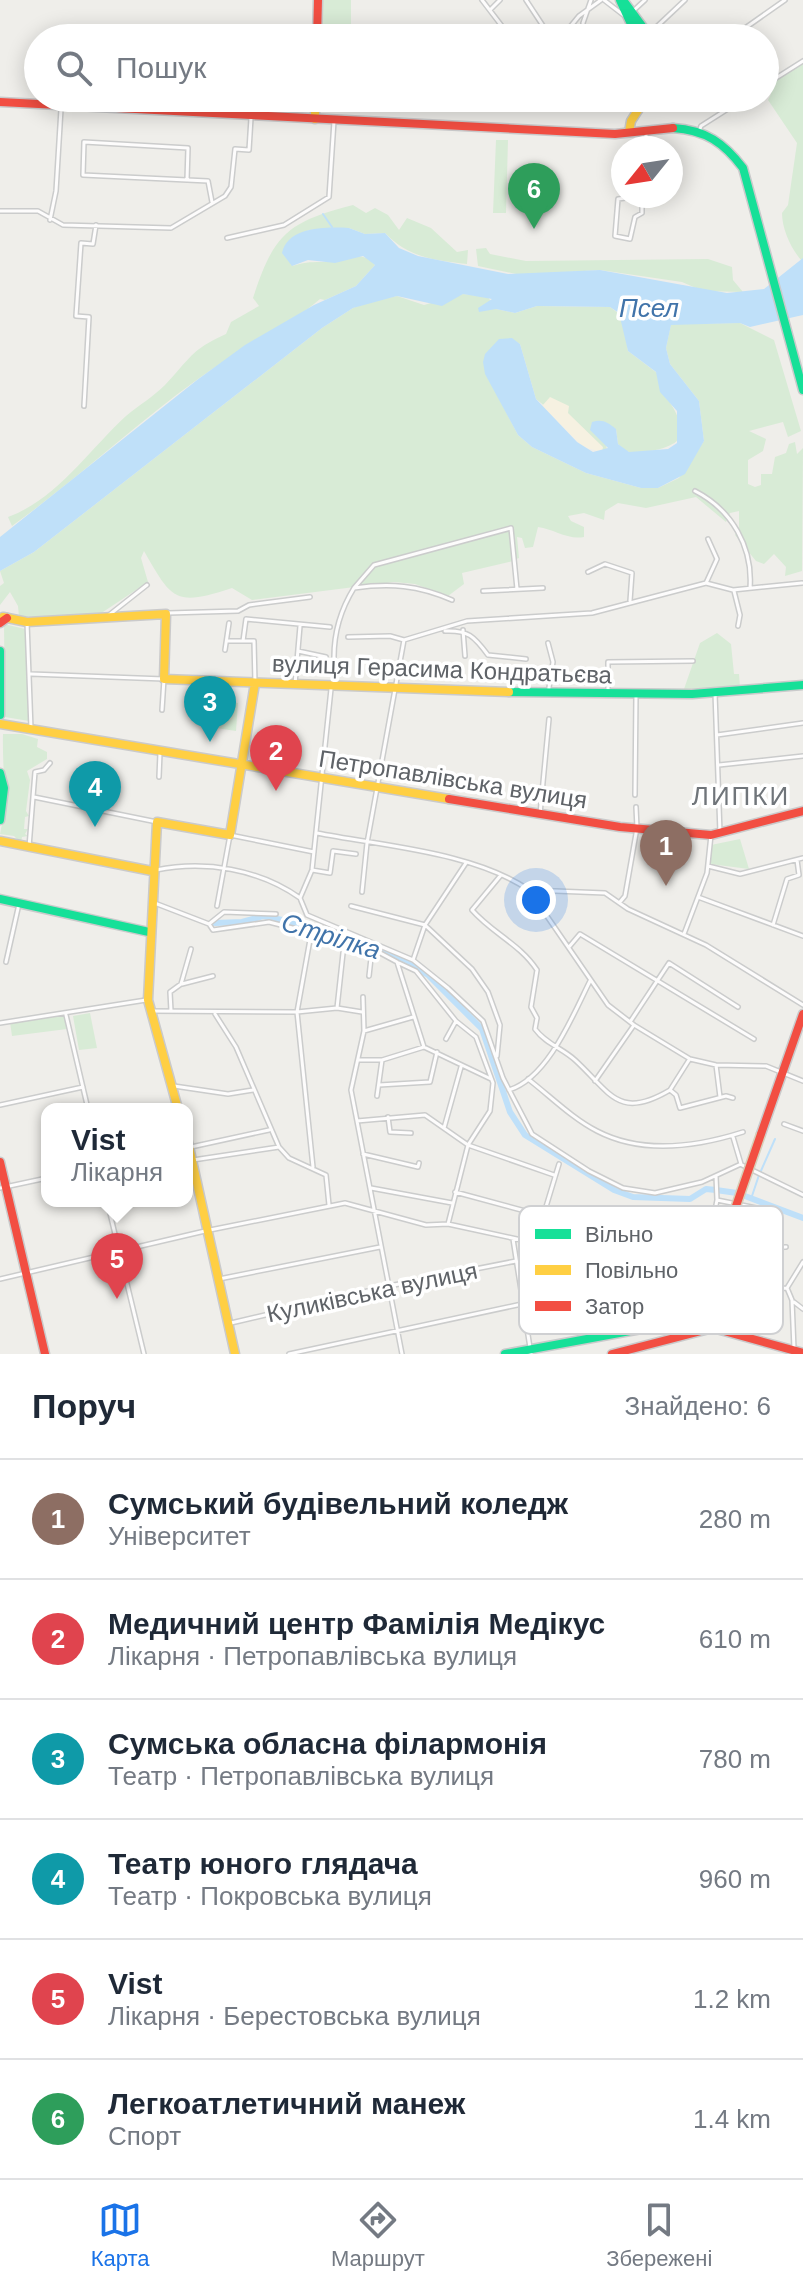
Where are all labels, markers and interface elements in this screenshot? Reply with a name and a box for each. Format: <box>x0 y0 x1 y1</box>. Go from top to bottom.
search box <box>24 24 779 112</box>
icon: search <box>52 46 96 90</box>
text: Пошук <box>116 51 206 84</box>
north arrow <box>611 136 683 208</box>
pin: 6 <box>508 163 560 229</box>
water label: Псел <box>619 293 679 323</box>
street label: вулиця Герасима Кондратьєва <box>272 650 613 688</box>
pin: 3 <box>184 676 236 742</box>
pin: 2 <box>250 725 302 791</box>
street label: Петропавлівська вулиця <box>317 744 589 814</box>
pin: 4 <box>69 761 121 827</box>
district label: ЛИПКИ <box>692 781 790 811</box>
pin: 1 <box>640 820 692 886</box>
your location <box>516 880 556 920</box>
water label: Стрілка <box>278 907 384 965</box>
popup <box>41 1103 193 1207</box>
text: Vist <box>71 1123 125 1156</box>
text: Лікарня <box>71 1157 163 1187</box>
legend <box>519 1206 783 1334</box>
text: Вільно <box>585 1222 653 1247</box>
pin: 5 <box>91 1233 143 1299</box>
street label: Куликівська вулиця <box>264 1256 480 1328</box>
text: Повільно <box>585 1258 678 1283</box>
text: Затор <box>585 1294 644 1319</box>
text: Поруч <box>32 1387 136 1425</box>
text: Знайдено: 6 <box>625 1391 771 1421</box>
text: Сумський будівельний коледж <box>108 1487 568 1520</box>
text: 1 <box>51 1504 65 1534</box>
text: 280 m <box>699 1504 771 1534</box>
text: Університет <box>108 1521 251 1551</box>
text: Медичний центр Фамілія Медікус <box>108 1607 605 1640</box>
text: 2 <box>51 1624 65 1654</box>
text: 610 m <box>699 1624 771 1654</box>
text: Лікарня · Петропавлівська вулиця <box>108 1641 517 1671</box>
text: Сумська обласна філармонія <box>108 1727 547 1760</box>
text: 3 <box>51 1744 65 1774</box>
text: 780 m <box>699 1744 771 1774</box>
text: Театр · Петропавлівська вулиця <box>108 1761 494 1791</box>
text: Театр юного глядача <box>108 1847 418 1880</box>
text: 4 <box>51 1864 65 1894</box>
text: 960 m <box>699 1864 771 1894</box>
text: Театр · Покровська вулиця <box>108 1881 432 1911</box>
text: Vist <box>108 1967 162 2000</box>
text: 5 <box>51 1984 65 2014</box>
text: 1.2 km <box>693 1984 771 2014</box>
text: Лікарня · Берестовська вулиця <box>108 2001 481 2031</box>
text: Легкоатлетичний манеж <box>108 2087 465 2120</box>
text: 6 <box>51 2104 65 2134</box>
text: 1.4 km <box>693 2104 771 2134</box>
text: Спорт <box>108 2121 181 2151</box>
tab: Карта <box>91 2198 150 2272</box>
tab: Маршрут <box>331 2198 425 2272</box>
tab: Збережені <box>606 2198 712 2272</box>

